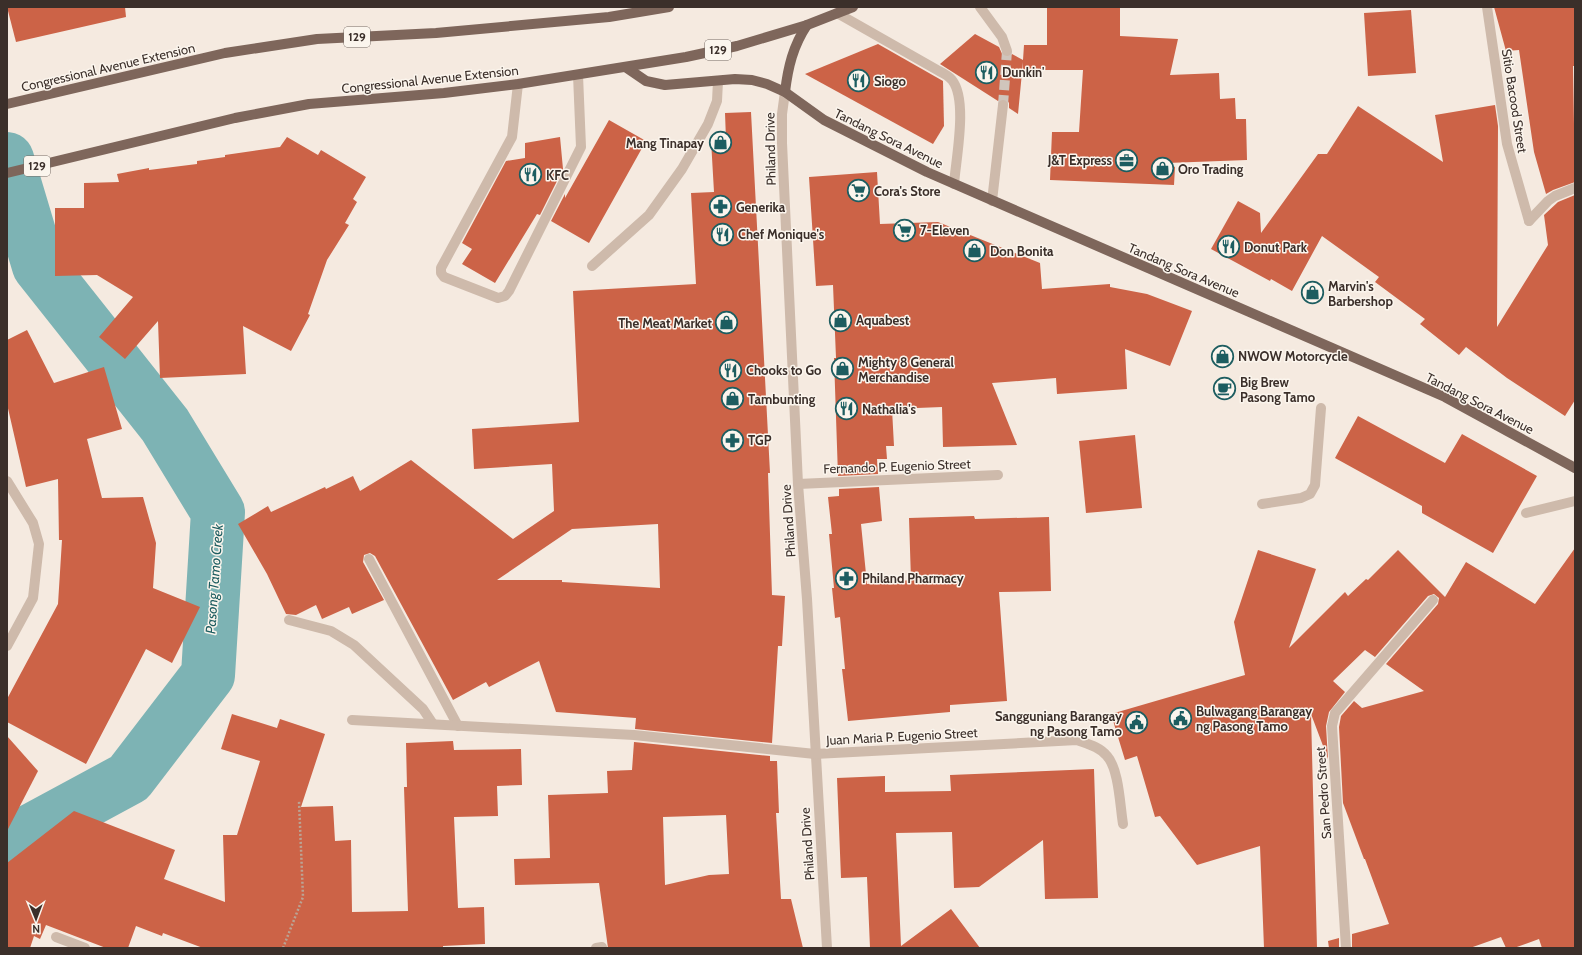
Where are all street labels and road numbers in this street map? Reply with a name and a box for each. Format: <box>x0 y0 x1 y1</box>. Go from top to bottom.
road number: 129 <box>344 27 370 47</box>
street label: Congressional Avenue Extension <box>20 39 196 95</box>
road number: 129 <box>705 40 731 60</box>
street label: Sitio Bacood Street <box>1499 48 1531 155</box>
street label: Congressional Avenue Extension <box>341 62 519 96</box>
street label: Tandang Sora Avenue <box>832 105 946 171</box>
street label: Philand Drive <box>761 112 779 186</box>
road number: 129 <box>24 156 50 176</box>
street label: Tandang Sora Avenue <box>1126 239 1242 301</box>
street label: Tandang Sora Avenue <box>1423 369 1537 437</box>
street label: Fernando P. Eugenio Street <box>823 455 972 477</box>
street label: Philand Drive <box>777 484 799 558</box>
street label: Juan Maria P. Eugenio Street <box>825 724 979 748</box>
street label: San Pedro Street <box>1312 746 1334 840</box>
street label: Philand Drive <box>796 807 818 881</box>

